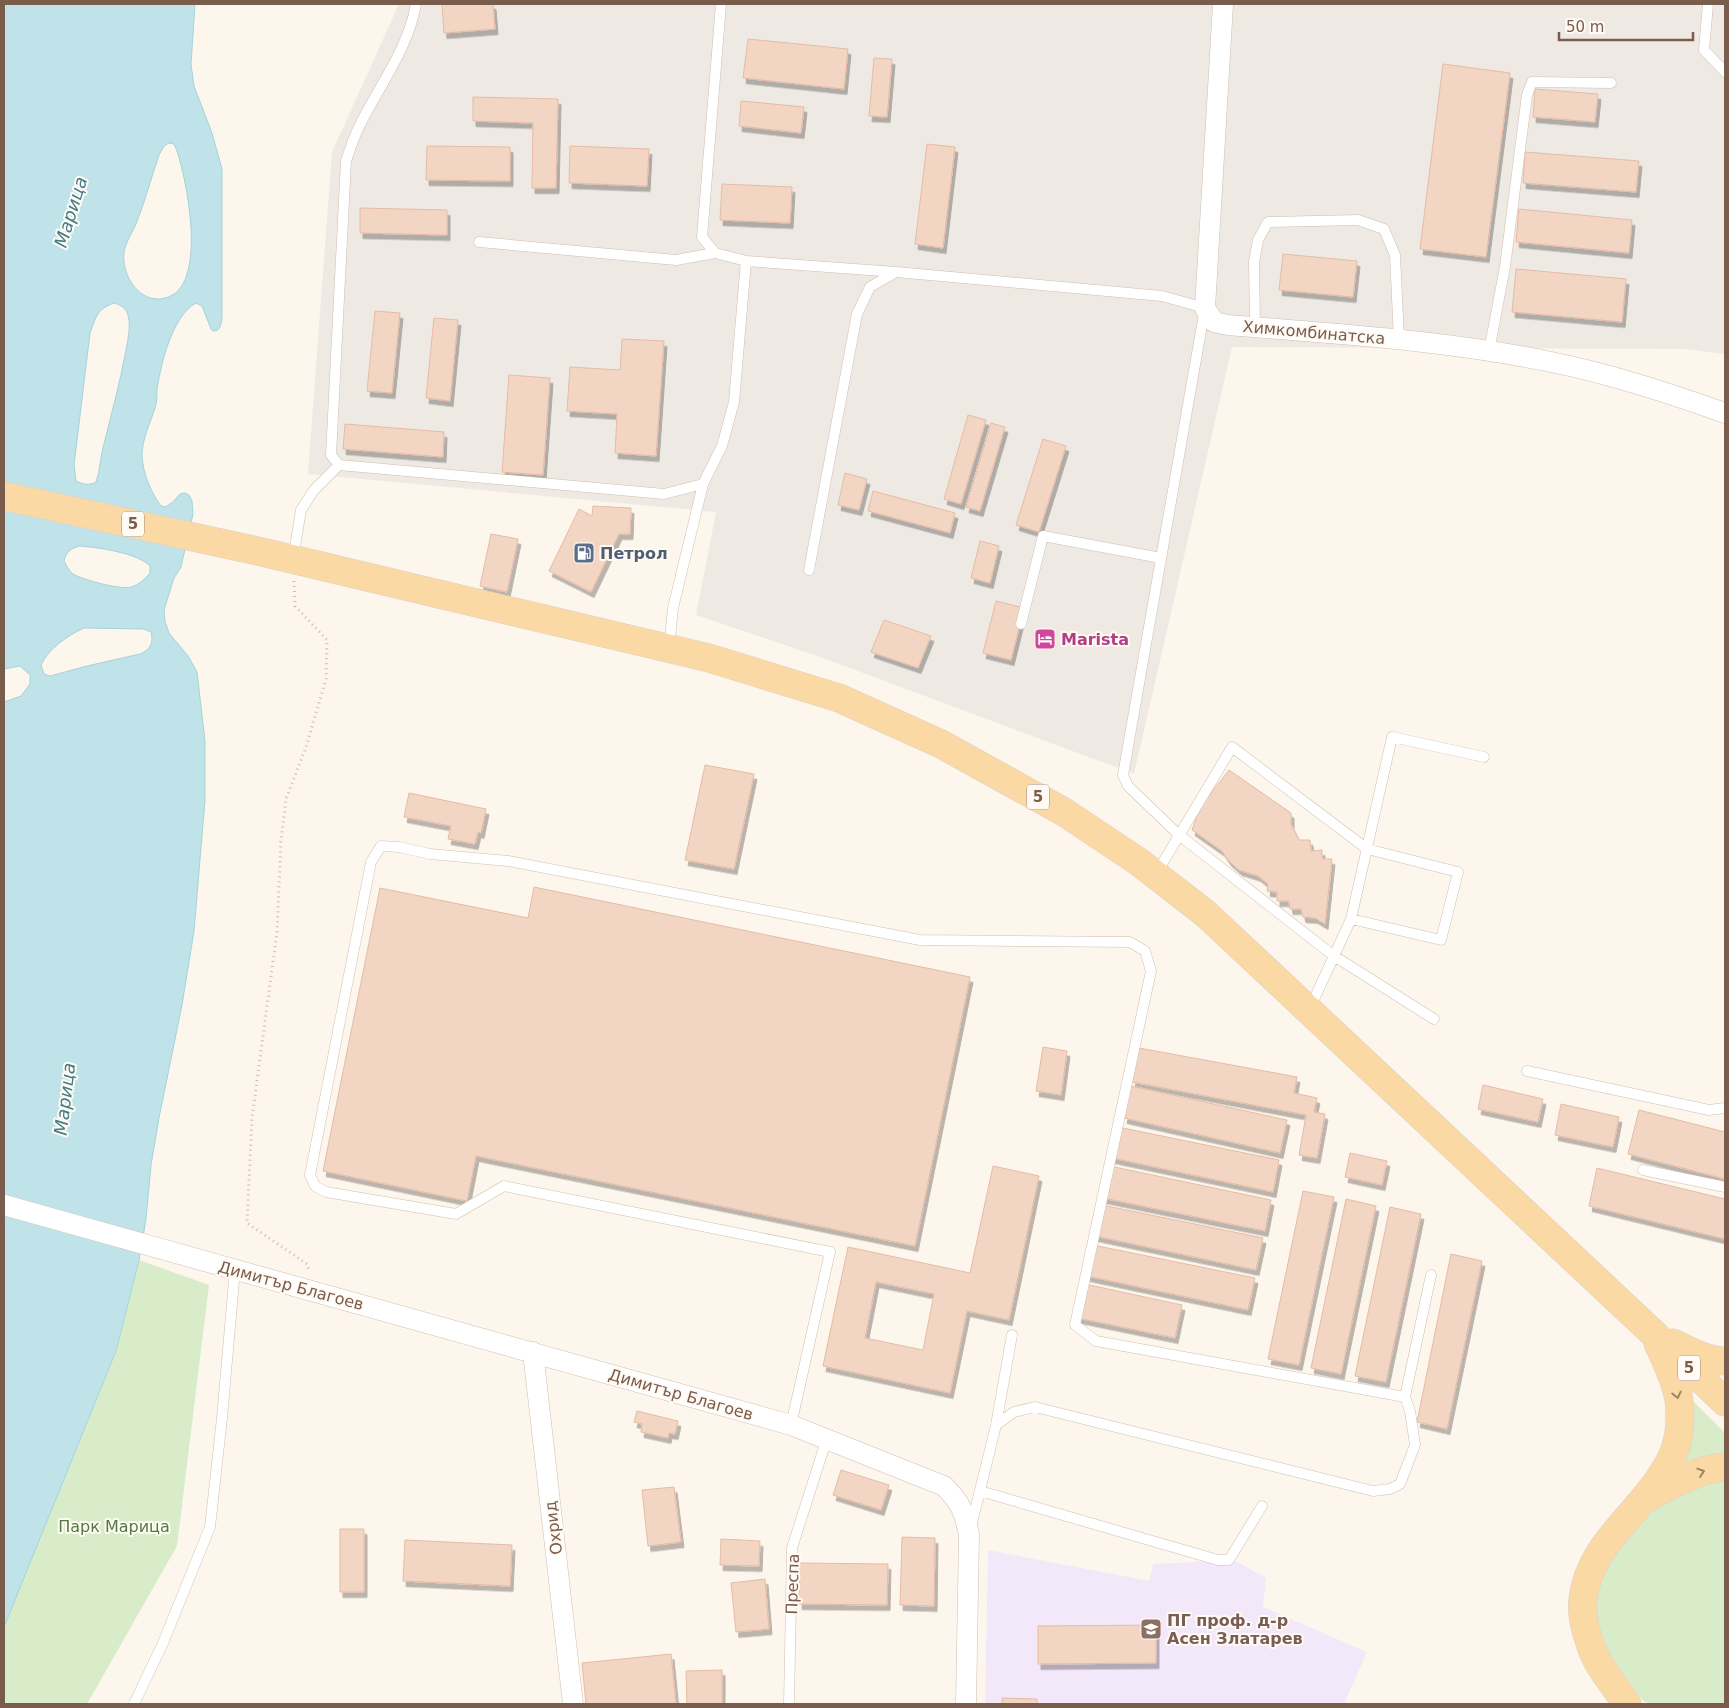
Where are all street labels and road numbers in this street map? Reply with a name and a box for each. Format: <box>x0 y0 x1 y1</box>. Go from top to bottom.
street label: Химкомбинатска <box>1242 317 1386 348</box>
road number: 5 <box>122 512 144 536</box>
road number: 5 <box>1027 784 1049 810</box>
street label: Димитър Благоев <box>216 1257 366 1314</box>
road number: 5 <box>1678 1356 1700 1380</box>
street label: Димитър Благоев <box>606 1365 755 1424</box>
street label: Охрид <box>541 1500 566 1556</box>
street label: Преспа <box>782 1553 803 1615</box>

